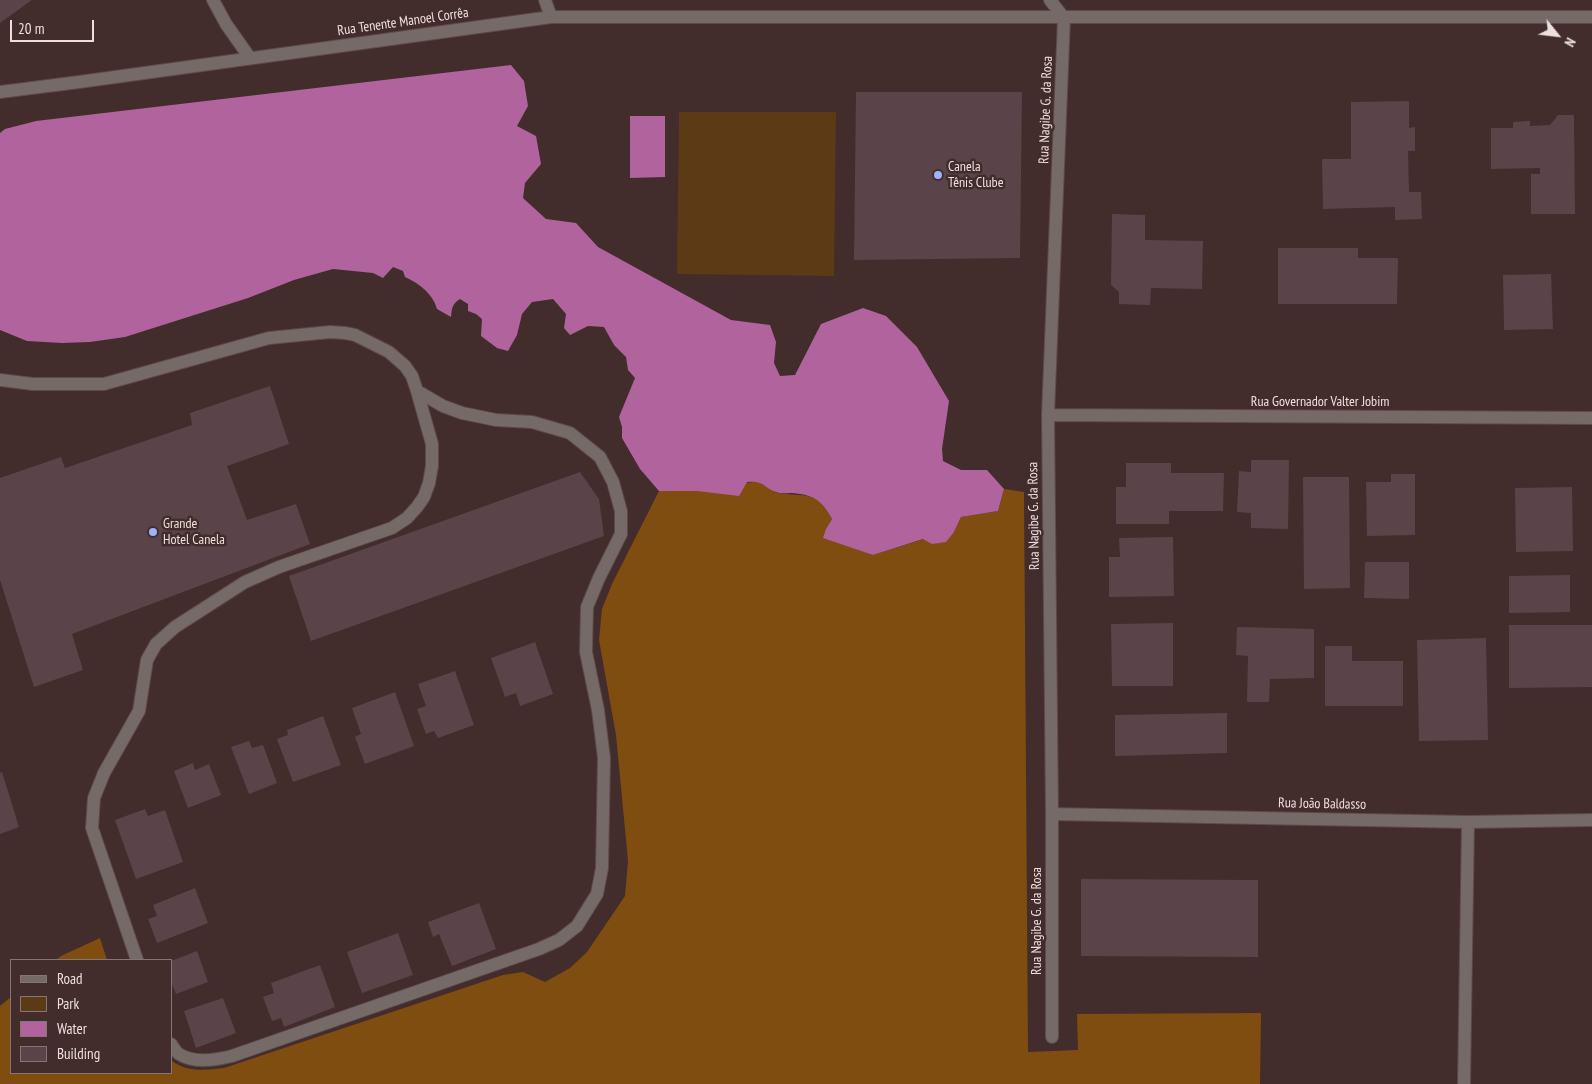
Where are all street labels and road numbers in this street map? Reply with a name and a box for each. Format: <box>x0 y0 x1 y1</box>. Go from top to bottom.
street label: Rua Tenente Manoel Corrêa <box>336 4 470 40</box>
street label: Rua Nagibe G. da Rosa <box>1036 56 1056 164</box>
street label: Rua Governador Valter Jobim <box>1251 394 1389 410</box>
street label: Rua Nagibe G. da Rosa <box>1025 462 1043 570</box>
street label: Rua João Baldasso <box>1278 795 1366 813</box>
street label: Rua Nagibe G. da Rosa <box>1029 867 1045 975</box>

